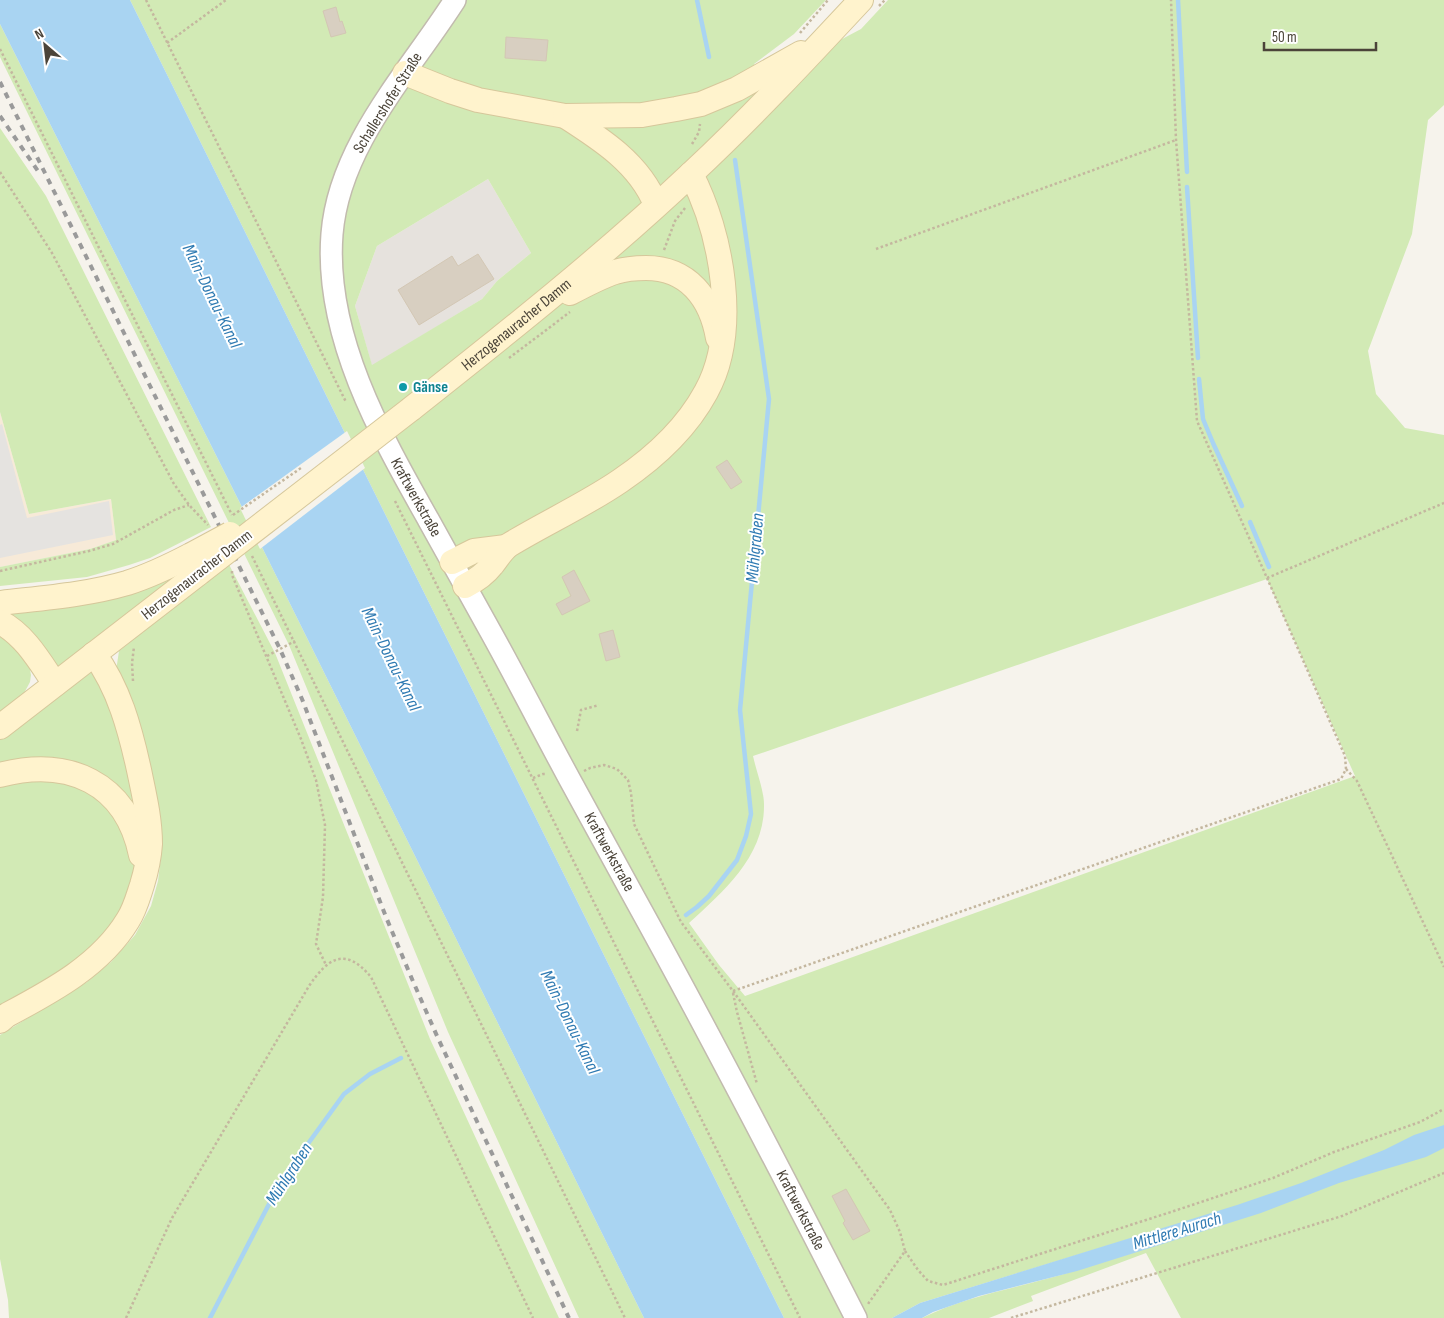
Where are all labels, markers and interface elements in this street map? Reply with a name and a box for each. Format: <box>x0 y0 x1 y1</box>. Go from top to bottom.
north arrow <box>20 20 70 70</box>
scale bar <box>1264 20 1376 52</box>
text: N <box>32 25 46 43</box>
text: 50 m <box>1272 28 1297 47</box>
street label: Schallershofer Straße <box>349 49 427 157</box>
water label: Main-Donau-Kanal <box>178 241 246 352</box>
street label: Herzogenauracher Damm <box>458 274 575 375</box>
place label: Gänse <box>413 378 448 397</box>
marker: Gänse <box>397 381 409 393</box>
street label: Kraftwerkstraße <box>386 455 446 540</box>
water label: Mühlgraben <box>741 512 769 584</box>
street label: Herzogenauracher Damm <box>138 526 256 624</box>
water label: Main-Donau-Kanal <box>357 604 425 715</box>
street label: Kraftwerkstraße <box>580 809 639 895</box>
water label: Main-Donau-Kanal <box>536 967 604 1078</box>
water label: Mühlgraben <box>261 1139 317 1209</box>
street label: Kraftwerkstraße <box>772 1167 829 1253</box>
water label: Mittlere Aurach <box>1130 1208 1224 1254</box>

